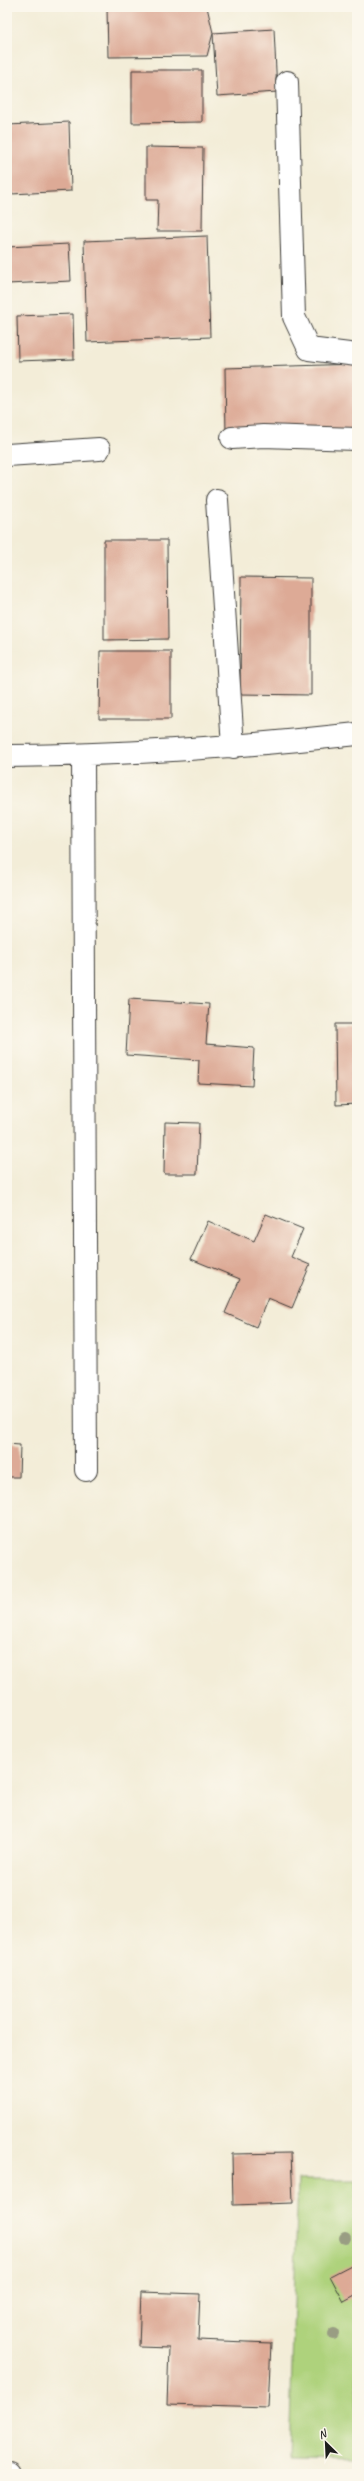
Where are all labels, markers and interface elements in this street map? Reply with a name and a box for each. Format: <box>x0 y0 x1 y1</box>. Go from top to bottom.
north arrow <box>306 2423 346 2463</box>
text: N <box>316 2425 330 2442</box>

